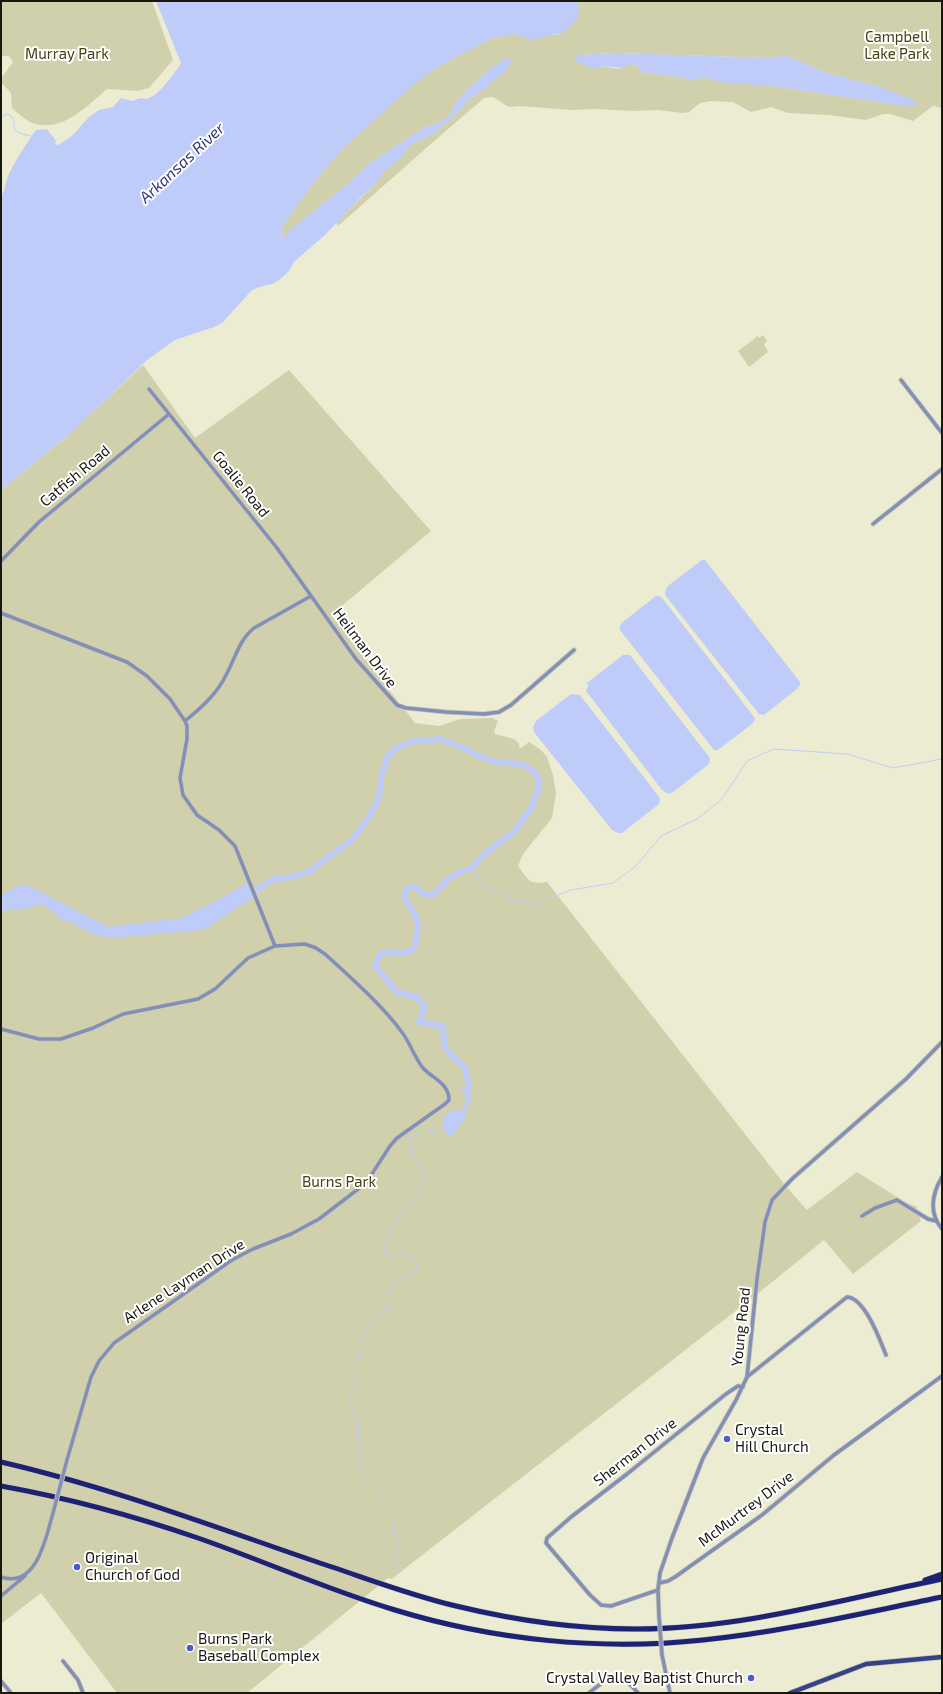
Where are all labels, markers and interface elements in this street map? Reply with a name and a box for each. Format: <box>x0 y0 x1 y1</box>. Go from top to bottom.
park label: Campbell Lake Park <box>864 28 930 63</box>
park label: Murray Park <box>25 45 109 63</box>
water label: Arkansas River <box>136 119 228 207</box>
street label: Catfish Road <box>36 442 114 510</box>
street label: Goalie Road <box>209 447 273 521</box>
street label: Heilman Drive <box>329 605 401 691</box>
park label: Burns Park <box>302 1173 376 1191</box>
street label: Arlene Layman Drive <box>120 1235 248 1327</box>
street label: Young Road <box>728 1286 754 1368</box>
street label: Sherman Drive <box>590 1414 680 1490</box>
place label: Crystal Hill Church <box>735 1421 809 1456</box>
marker: Crystal Hill Church <box>722 1434 732 1444</box>
street label: McMurtrey Drive <box>695 1467 797 1551</box>
place label: Original Church of God <box>85 1549 180 1584</box>
marker: Original Church of God <box>72 1562 82 1572</box>
place label: Burns Park Baseball Complex <box>198 1630 320 1665</box>
marker: Burns Park Baseball Complex <box>185 1643 195 1653</box>
place label: Crystal Valley Baptist Church <box>546 1669 743 1687</box>
marker: Crystal Valley Baptist Church <box>746 1673 756 1683</box>

